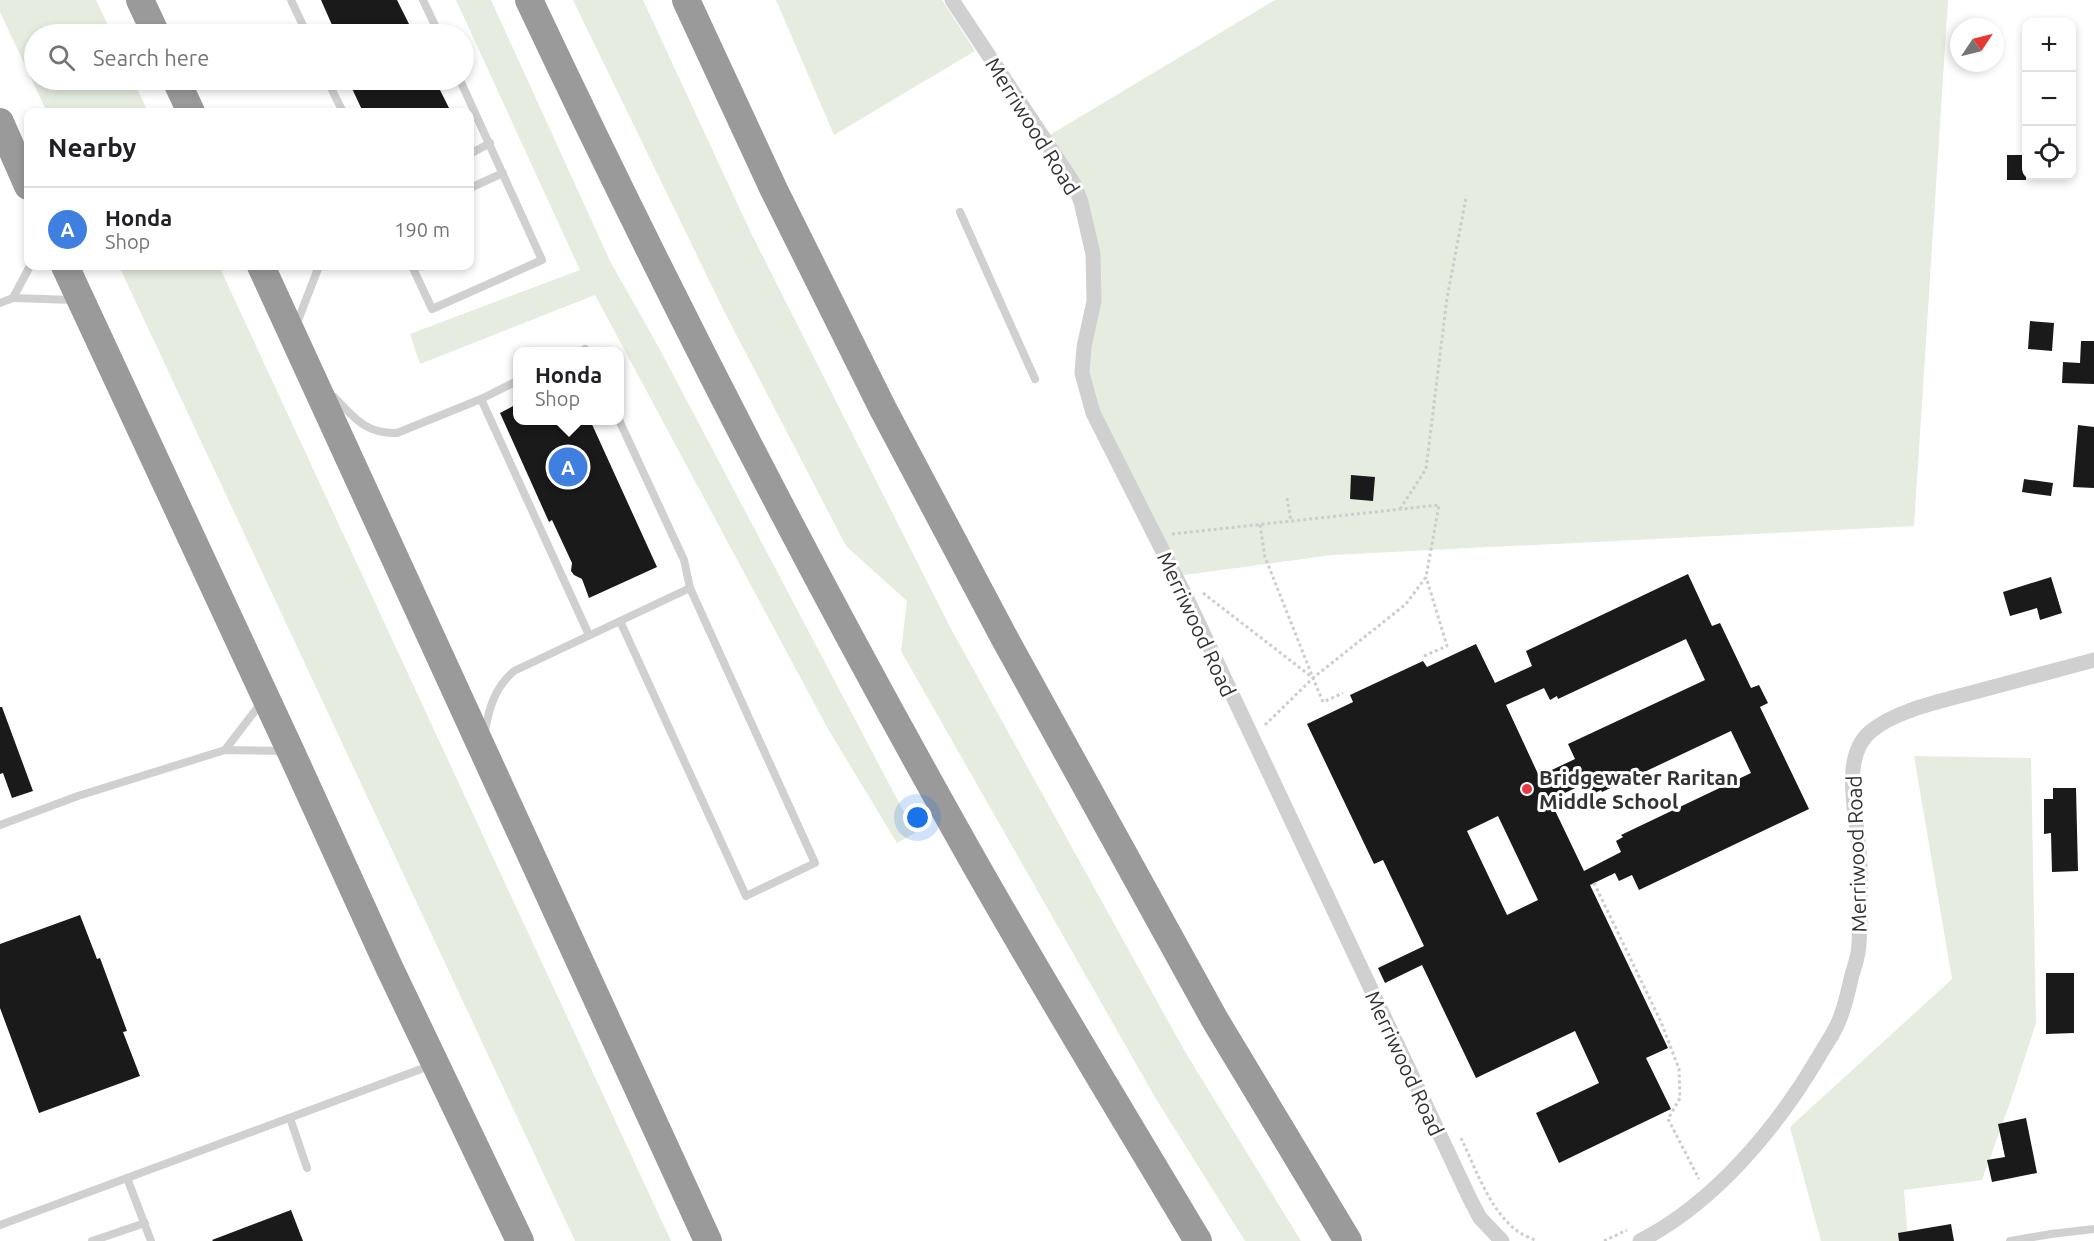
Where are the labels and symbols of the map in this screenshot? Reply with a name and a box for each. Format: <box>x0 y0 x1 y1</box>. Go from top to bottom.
north arrow <box>1950 18 2004 72</box>
street label: Merriwood Road <box>981 53 1085 199</box>
pin: A <box>548 444 588 490</box>
street label: Merriwood Road <box>1153 548 1241 700</box>
place label: Bridgewater Raritan Middle School <box>1539 765 1738 813</box>
street label: Merriwood Road <box>1841 775 1871 933</box>
marker: Bridgewater Raritan Middle School <box>1520 782 1534 796</box>
your location <box>903 803 932 832</box>
street label: Merriwood Road <box>1361 987 1449 1139</box>

